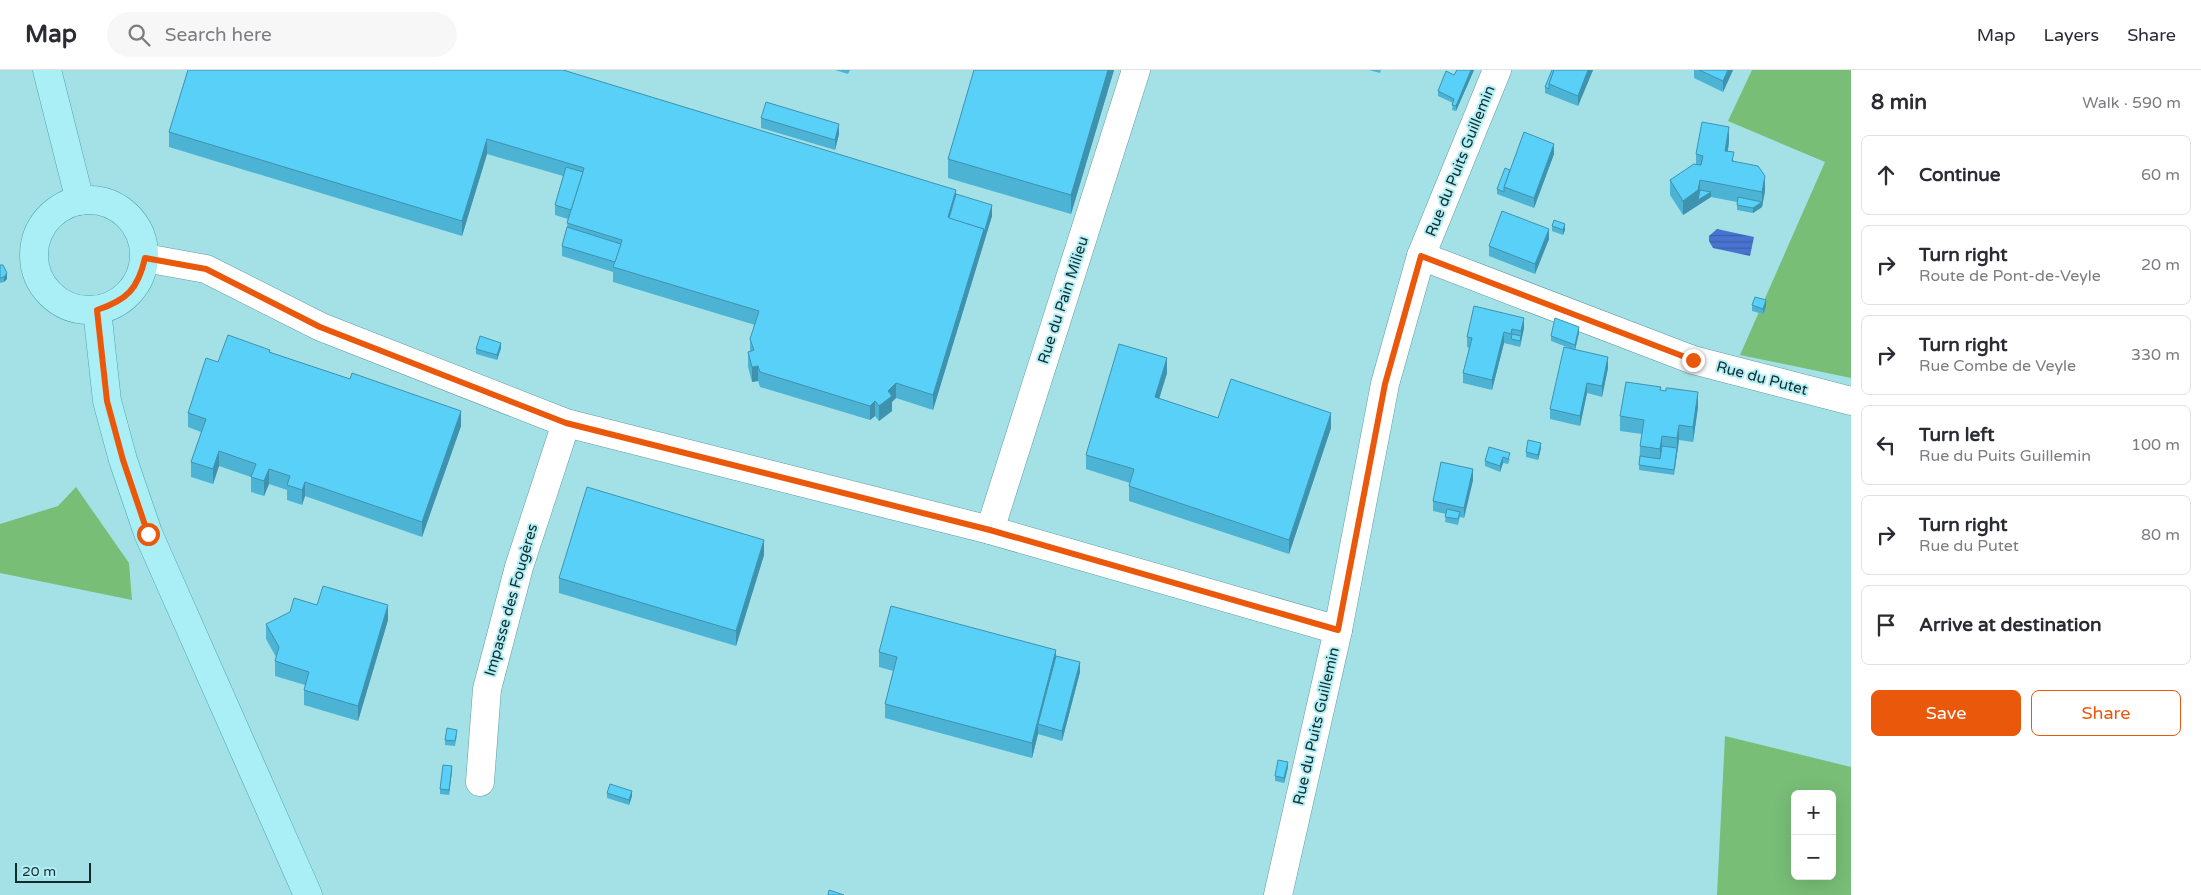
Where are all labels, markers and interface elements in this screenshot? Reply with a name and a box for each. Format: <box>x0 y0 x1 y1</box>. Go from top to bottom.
search box <box>107 12 457 57</box>
text: Map <box>25 20 77 49</box>
icon: search <box>125 21 153 49</box>
text: Search here <box>165 24 272 46</box>
text: Map <box>1977 24 2016 46</box>
text: Layers <box>2044 24 2099 46</box>
text: Share <box>2127 24 2176 46</box>
street label: Rue du Puits Guillemin <box>1421 83 1499 239</box>
text: 8 min <box>1871 90 1927 115</box>
text: Walk · 590 m <box>2082 93 2181 113</box>
icon: ahead <box>1872 161 1900 189</box>
text: Continue <box>1919 164 2001 186</box>
text: 60 m <box>2141 165 2180 185</box>
street label: Rue du Pain Milieu <box>1034 234 1092 366</box>
text: Turn right <box>1919 244 2007 266</box>
icon: right <box>1872 251 1900 279</box>
text: 20 m <box>2141 255 2180 275</box>
text: Route de Pont-de-Veyle <box>1919 266 2101 286</box>
text: Turn right <box>1919 334 2007 356</box>
icon: right <box>1872 341 1900 369</box>
text: 330 m <box>2131 345 2180 365</box>
route end <box>1682 349 1705 372</box>
text: Rue Combe de Veyle <box>1919 356 2076 376</box>
street label: Rue du Putet <box>1714 357 1810 399</box>
text: Turn left <box>1919 424 1995 446</box>
icon: left <box>1872 431 1900 459</box>
text: 100 m <box>2131 435 2180 455</box>
text: Rue du Puits Guillemin <box>1919 446 2091 466</box>
text: Turn right <box>1919 514 2007 536</box>
icon: right <box>1872 521 1900 549</box>
street label: Impasse des Fougères <box>481 522 541 678</box>
route start <box>137 523 160 546</box>
text: 80 m <box>2141 525 2180 545</box>
text: Rue du Putet <box>1919 536 2019 556</box>
icon: arrive <box>1872 611 1900 639</box>
text: Arrive at destination <box>1919 614 2102 636</box>
street label: Rue du Puits Guillemin <box>1289 645 1343 807</box>
button: Save <box>1871 690 2021 736</box>
button: Share <box>2031 690 2181 736</box>
map controls <box>1791 790 1836 880</box>
button: + <box>1791 790 1836 835</box>
button: − <box>1791 835 1836 880</box>
scale bar <box>15 860 91 883</box>
text: 20 m <box>22 863 56 880</box>

